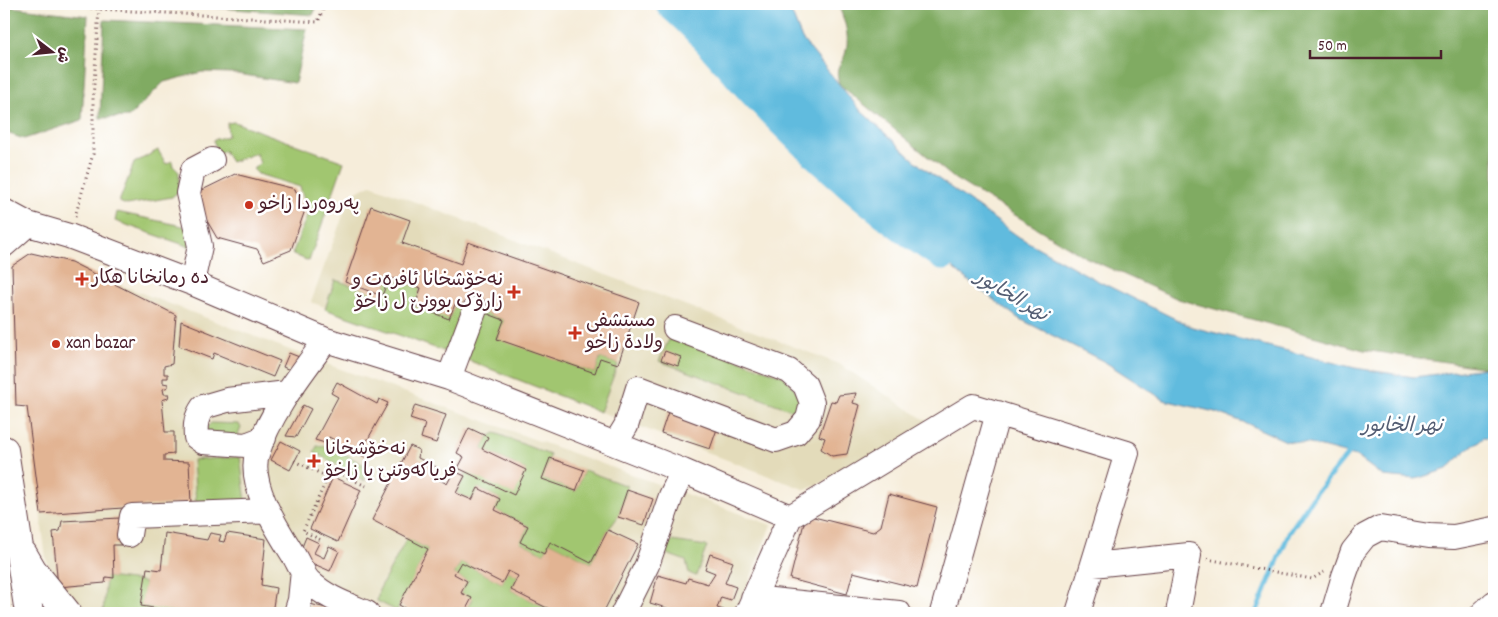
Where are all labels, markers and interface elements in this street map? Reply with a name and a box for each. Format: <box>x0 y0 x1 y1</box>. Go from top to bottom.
north arrow <box>28 28 78 78</box>
scale bar <box>1310 28 1442 60</box>
text: 50 m <box>1318 36 1347 58</box>
text: ش <box>51 45 74 65</box>
place label: په‌روه‌ردا زاخو <box>257 192 359 219</box>
marker: په‌روه‌ردا زاخو <box>243 199 255 211</box>
water label: نهر الخابور <box>967 263 1055 331</box>
place label: ده رمانخانا هكار <box>90 266 209 293</box>
place label: نەخۆشخانا ئافرەت و زارۆک بوونێ ل زاخۆ <box>350 268 503 317</box>
marker: ده رمانخانا هكار <box>76 273 88 285</box>
marker: نەخۆشخانا ئافرەت و زارۆک بوونێ ل زاخۆ <box>507 285 521 299</box>
place label: مستشفى ولادة زاخو <box>584 309 663 358</box>
marker: مستشفى ولادة زاخو <box>568 326 582 340</box>
place label: xan bazar <box>66 331 135 358</box>
marker: xan bazar <box>50 338 62 350</box>
water label: نهر الخابور <box>1359 413 1445 441</box>
place label: نه‌خۆشخانا فرياكه‌وتنێ يا زاخۆ <box>323 437 457 486</box>
marker: نه‌خۆشخانا فرياكه‌وتنێ يا زاخۆ <box>307 454 321 468</box>

